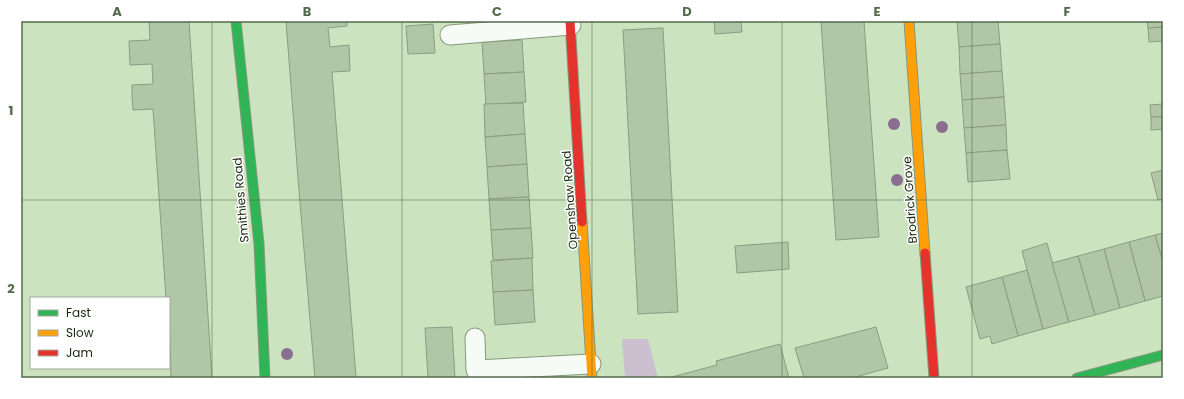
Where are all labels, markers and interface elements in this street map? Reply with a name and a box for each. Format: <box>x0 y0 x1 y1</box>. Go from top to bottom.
text: A <box>112 2 122 21</box>
text: B <box>303 2 312 21</box>
text: C <box>492 2 502 21</box>
text: D <box>682 2 692 21</box>
text: E <box>873 2 881 21</box>
text: F <box>1063 2 1071 21</box>
text: 1 <box>9 101 13 120</box>
street label: Openshaw Road <box>558 150 581 250</box>
street label: Brodrick Grove <box>898 156 921 244</box>
street label: Smithies Road <box>228 157 253 243</box>
text: 2 <box>7 279 15 298</box>
legend <box>30 297 170 369</box>
text: Fast <box>66 304 91 321</box>
text: Slow <box>66 324 94 341</box>
text: Jam <box>66 344 93 361</box>

